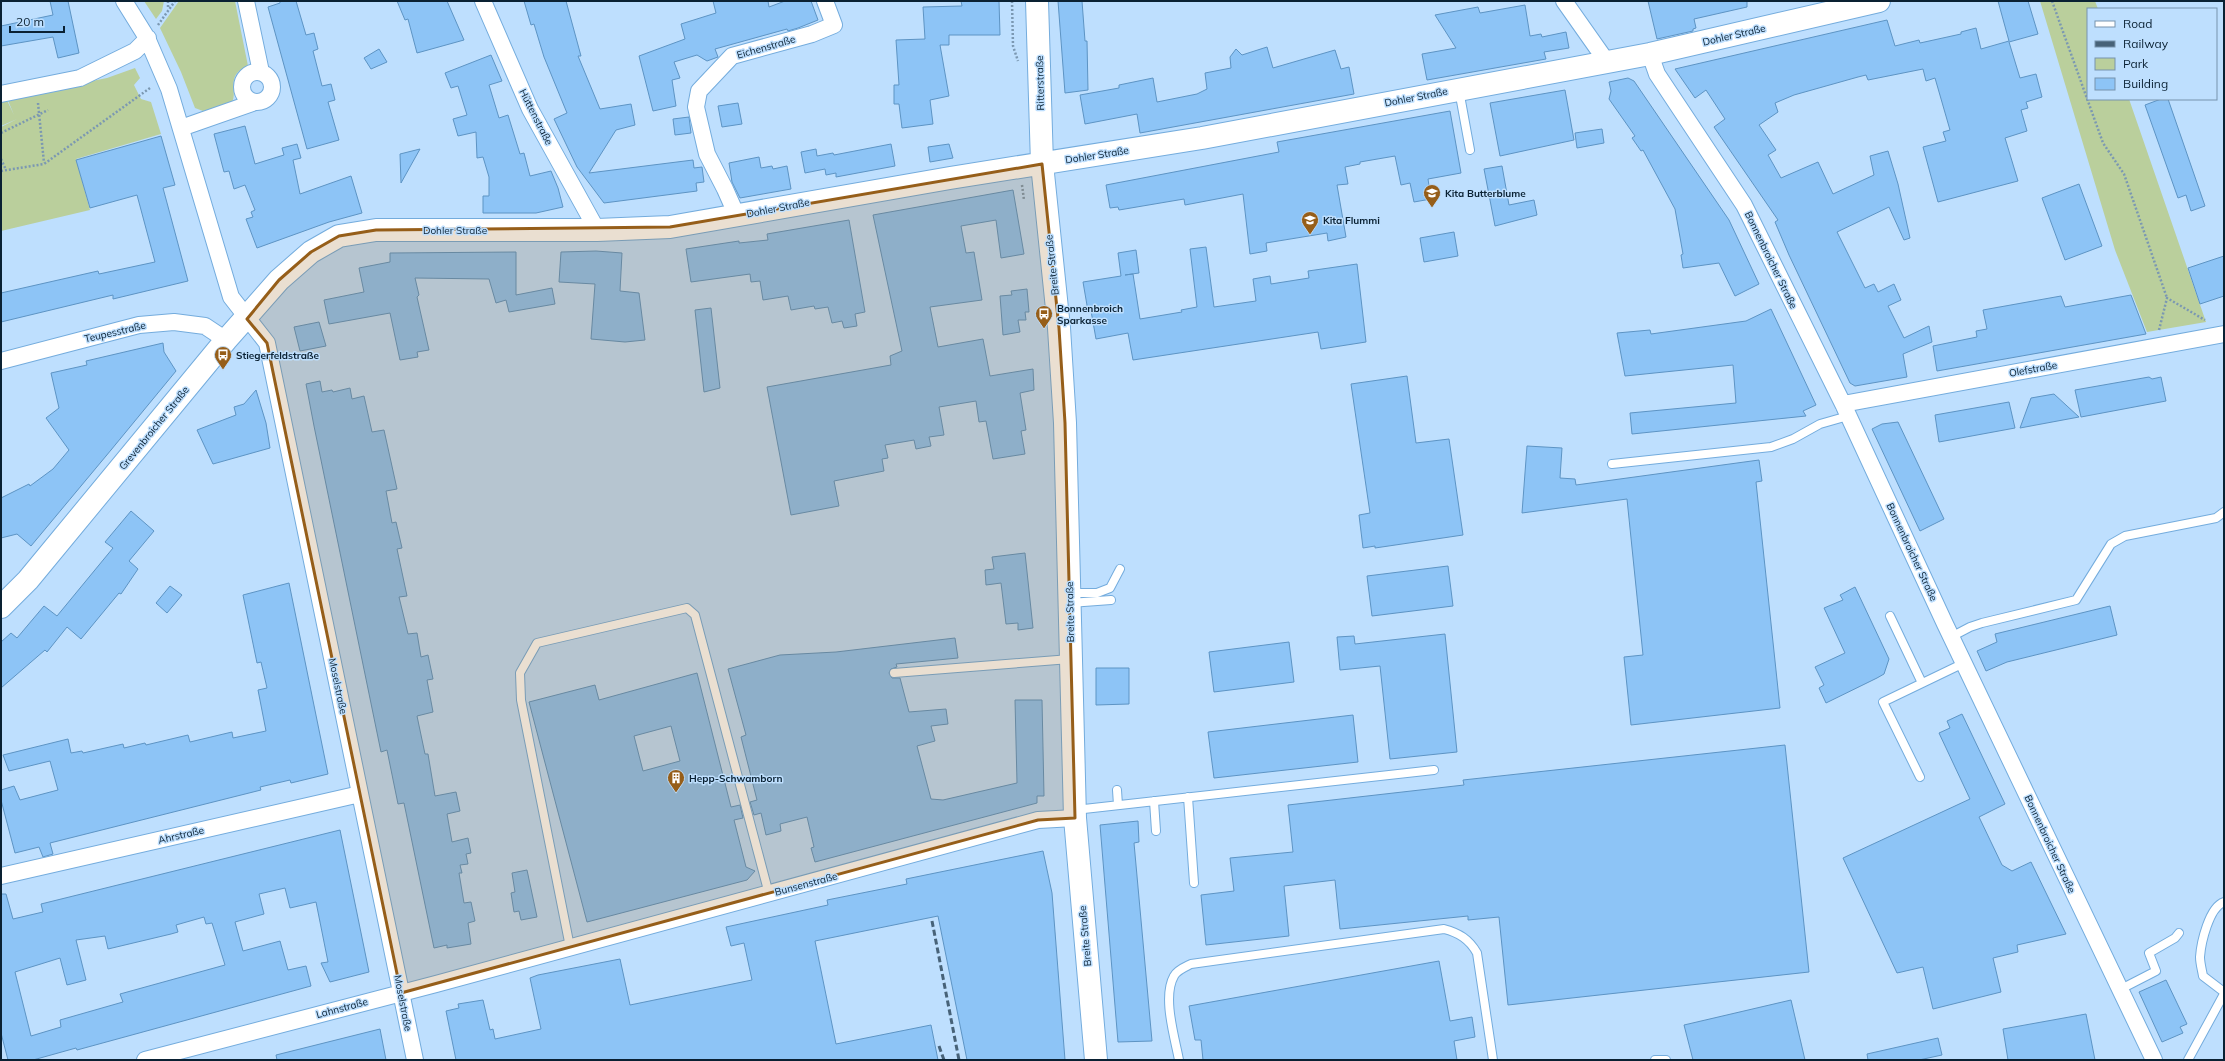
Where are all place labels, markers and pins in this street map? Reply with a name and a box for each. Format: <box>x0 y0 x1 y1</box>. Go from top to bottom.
school or university icon: Kita Butterblume <box>1422 183 1442 208</box>
place label: Kita Butterblume <box>1445 187 1526 200</box>
school or university icon: Kita Flummi <box>1300 210 1320 235</box>
place label: Kita Flummi <box>1323 214 1380 227</box>
place label: Bonnenbroich Sparkasse <box>1057 302 1123 327</box>
bus stop icon: Bonnenbroich Sparkasse <box>1034 304 1054 329</box>
bus stop icon: Stiegerfeldstraße <box>213 345 233 370</box>
place label: Stiegerfeldstraße <box>236 349 320 362</box>
building icon: Hepp-Schwamborn <box>666 768 686 793</box>
place label: Hepp-Schwamborn <box>689 772 782 785</box>

